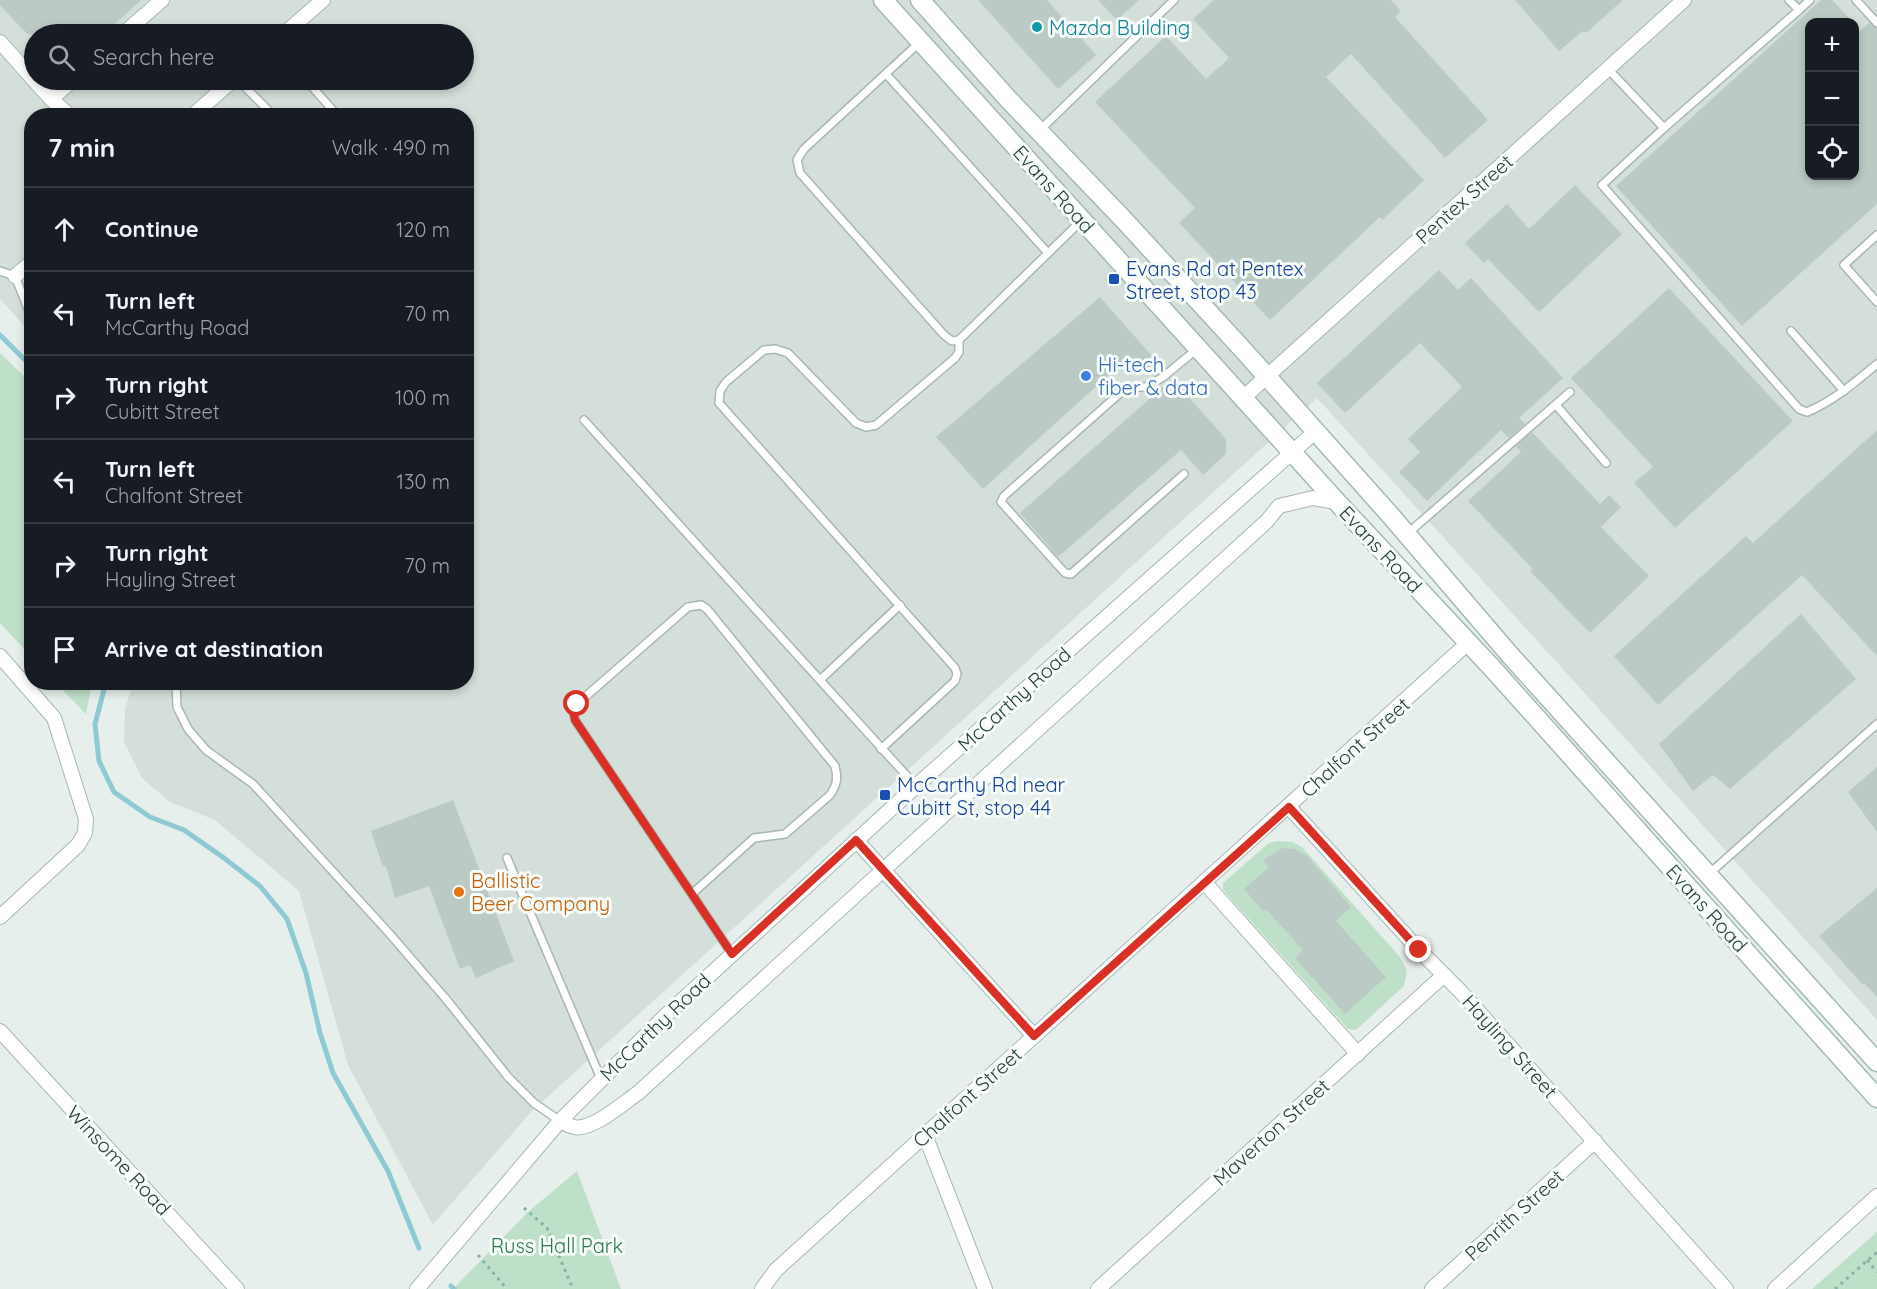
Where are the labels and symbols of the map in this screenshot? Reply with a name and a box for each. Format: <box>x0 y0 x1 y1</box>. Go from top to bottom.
place label: Mazda Building <box>1049 15 1190 40</box>
marker: Mazda Building <box>1030 20 1044 34</box>
street label: Evans Road <box>1008 140 1100 238</box>
street label: Pentex Street <box>1410 149 1518 249</box>
place label: Evans Rd at Pentex Street, stop 43 <box>1126 256 1303 304</box>
marker: Evans Rd at Pentex Street, stop 43 <box>1107 272 1121 286</box>
place label: Hi-tech fiber & data <box>1098 352 1208 400</box>
marker: Hi-tech fiber & data <box>1079 369 1093 383</box>
street label: Evans Road <box>1334 500 1428 598</box>
street label: McCarthy Road <box>952 641 1076 757</box>
route start <box>563 690 589 716</box>
street label: Chalfont Street <box>1295 691 1415 803</box>
place label: McCarthy Rd near Cubitt St, stop 44 <box>897 772 1066 820</box>
marker: McCarthy Rd near Cubitt St, stop 44 <box>878 788 892 802</box>
street label: Evans Road <box>1661 859 1753 957</box>
place label: Ballistic Beer Company <box>471 868 610 916</box>
marker: Ballistic Beer Company <box>452 885 466 899</box>
route end <box>1405 936 1431 962</box>
street label: McCarthy Road <box>594 968 716 1086</box>
street label: Hayling Street <box>1457 989 1563 1103</box>
street label: Chalfont Street <box>907 1041 1027 1153</box>
street label: Maverton Street <box>1208 1073 1335 1191</box>
street label: Winsome Road <box>62 1100 176 1220</box>
street label: Penrith Street <box>1459 1164 1569 1266</box>
park label: Russ Hall Park <box>491 1233 623 1258</box>

